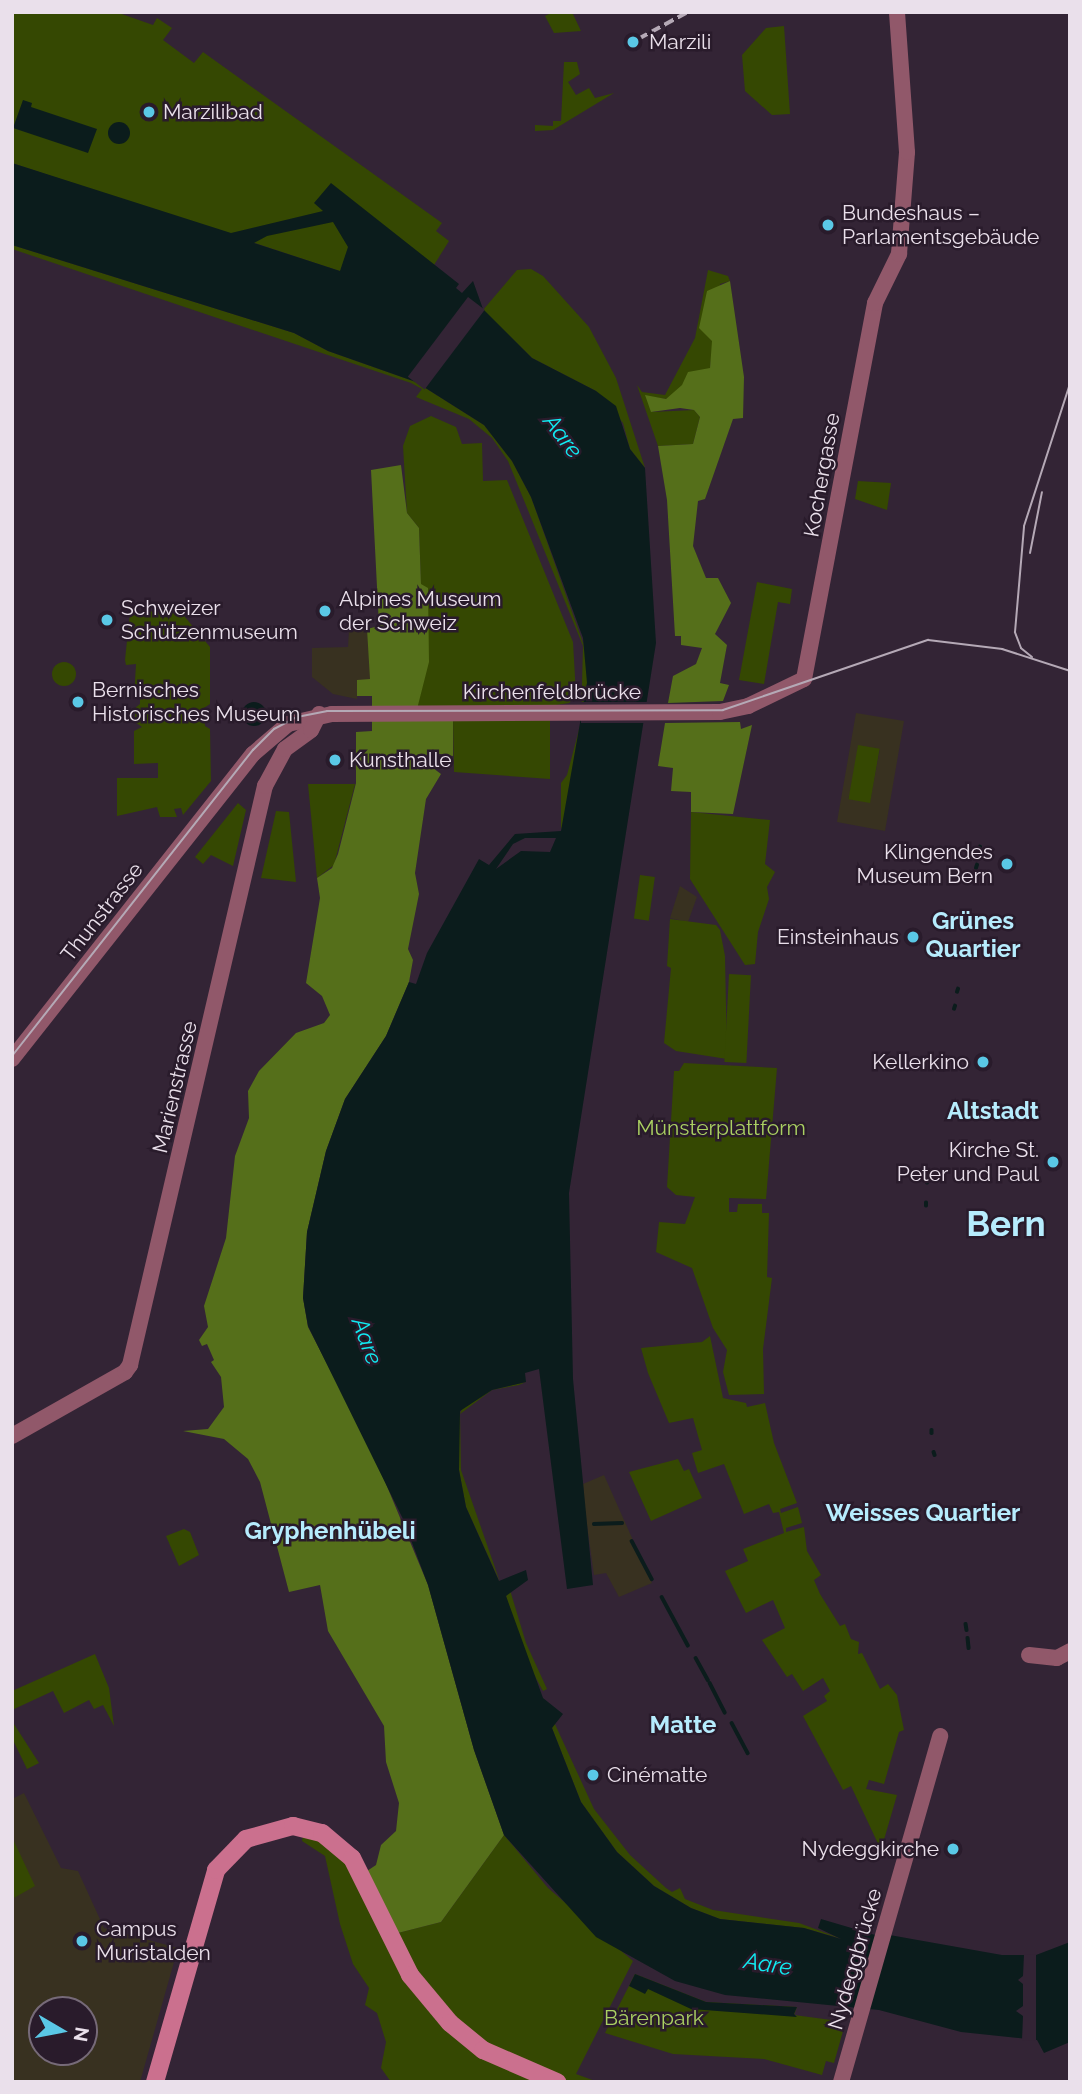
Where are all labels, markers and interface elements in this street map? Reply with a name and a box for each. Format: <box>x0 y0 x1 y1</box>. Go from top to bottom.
place label: Marzili <box>649 29 711 55</box>
marker: Marzili <box>623 32 643 52</box>
place label: Marzilibad <box>163 99 263 125</box>
marker: Marzilibad <box>141 104 157 120</box>
place label: Bundeshaus – Parlamentsgebäude <box>842 200 1039 250</box>
marker: Bundeshaus – Parlamentsgebäude <box>820 217 836 233</box>
water label: Aare <box>537 408 589 464</box>
street label: Kochergasse <box>799 411 845 539</box>
place label: Alpines Museum der Schweiz <box>339 586 502 636</box>
place label: Schweizer Schützenmuseum <box>121 595 298 645</box>
marker: Alpines Museum der Schweiz <box>317 603 333 619</box>
marker: Schweizer Schützenmuseum <box>99 612 115 628</box>
place label: Bernisches Historisches Museum <box>92 677 300 727</box>
street label: Kirchenfeldbrücke <box>463 679 641 705</box>
marker: Bernisches Historisches Museum <box>70 694 86 710</box>
place label: Kunsthalle <box>349 747 451 773</box>
marker: Kunsthalle <box>327 752 343 768</box>
place label: Klingendes Museum Bern <box>857 839 993 889</box>
marker: Klingendes Museum Bern <box>999 856 1015 872</box>
street label: Thunstrasse <box>56 858 148 966</box>
district label: Grünes Quartier <box>925 907 1021 963</box>
place label: Einsteinhaus <box>777 924 899 950</box>
marker: Einsteinhaus <box>905 929 921 945</box>
street label: Marienstrasse <box>148 1018 202 1156</box>
place label: Kellerkino <box>872 1049 969 1075</box>
marker: Kellerkino <box>975 1054 991 1070</box>
district label: Altstadt <box>947 1097 1039 1125</box>
park label: Münsterplattform <box>636 1115 806 1141</box>
place label: Kirche St. Peter und Paul <box>896 1137 1039 1187</box>
marker: Kirche St. Peter und Paul <box>1045 1154 1061 1170</box>
district label: Bern <box>966 1203 1046 1245</box>
water label: Aare <box>346 1314 388 1368</box>
district label: Weisses Quartier <box>826 1499 1020 1527</box>
district label: Gryphenhübeli <box>244 1517 416 1545</box>
district label: Matte <box>650 1711 716 1739</box>
place label: Cinématte <box>607 1762 707 1788</box>
marker: Cinématte <box>585 1767 601 1783</box>
place label: Nydeggkirche <box>802 1836 939 1862</box>
marker: Nydeggkirche <box>945 1841 961 1857</box>
street label: Nydeggbrücke <box>823 1885 887 2033</box>
place label: Campus Muristalden <box>96 1916 211 1966</box>
marker: Campus Muristalden <box>74 1933 90 1949</box>
water label: Aare <box>742 1947 794 1981</box>
north arrow <box>28 1996 98 2066</box>
park label: Bärenpark <box>604 2005 704 2031</box>
text: N <box>70 2025 94 2043</box>

